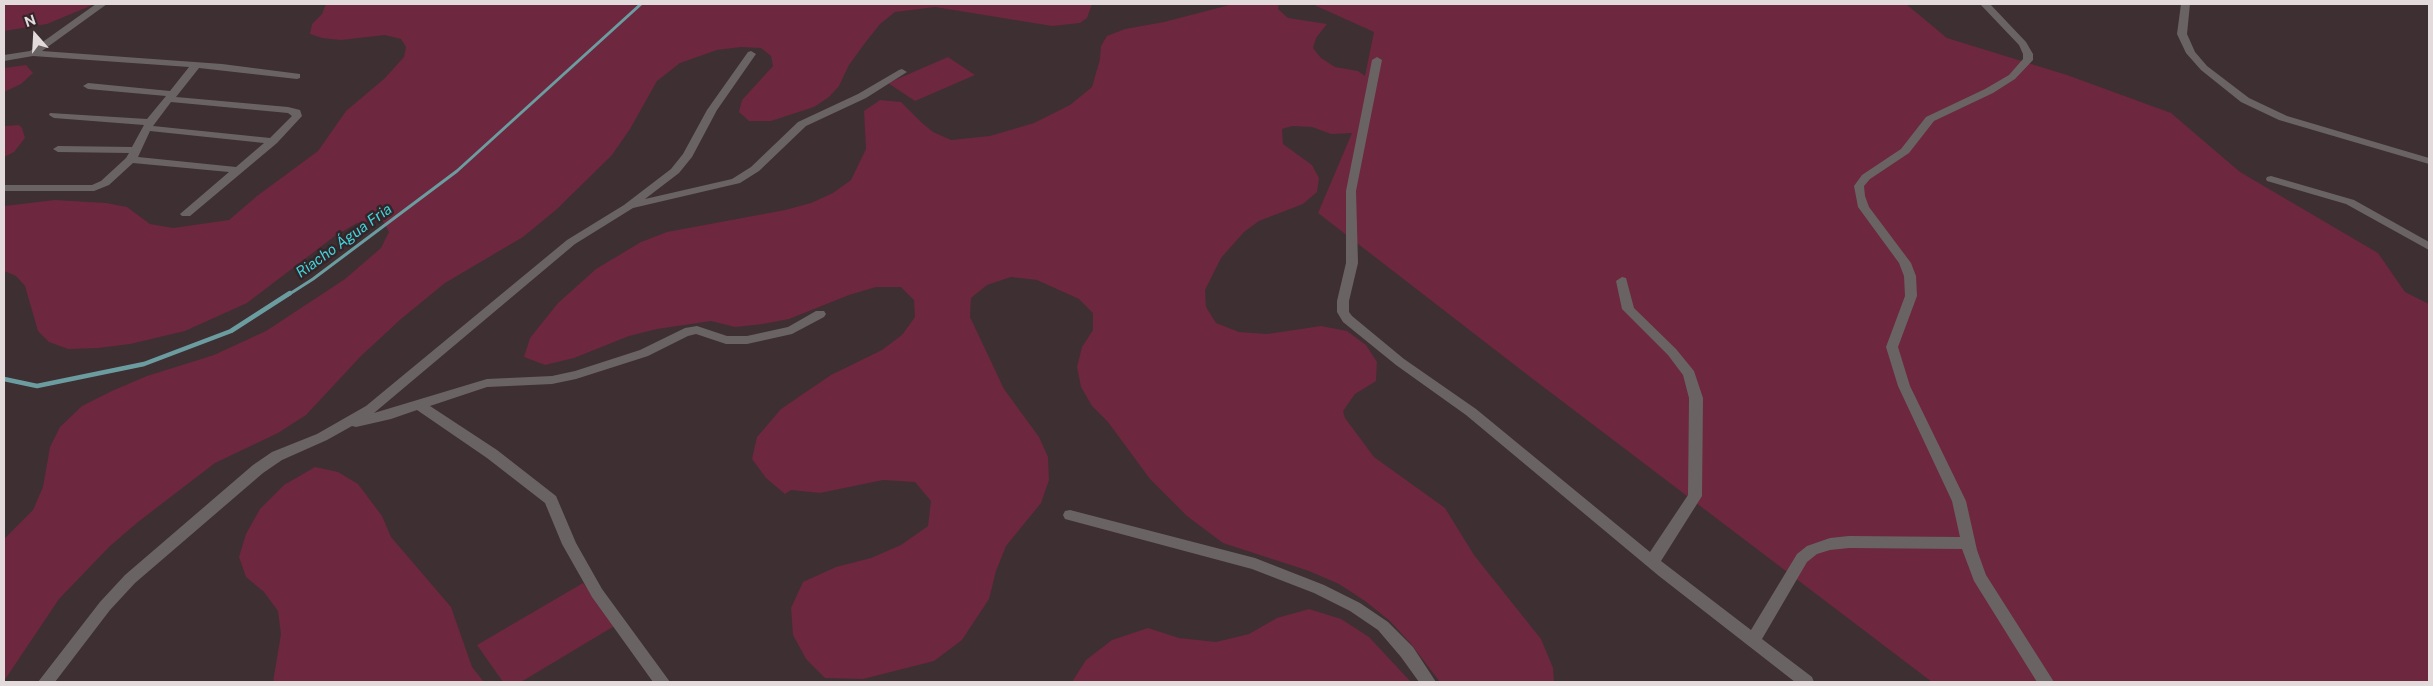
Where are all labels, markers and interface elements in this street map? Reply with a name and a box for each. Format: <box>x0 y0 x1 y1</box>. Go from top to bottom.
north arrow <box>10 10 60 60</box>
text: N <box>22 11 38 30</box>
water label: Riacho Água Fria <box>293 200 395 282</box>

